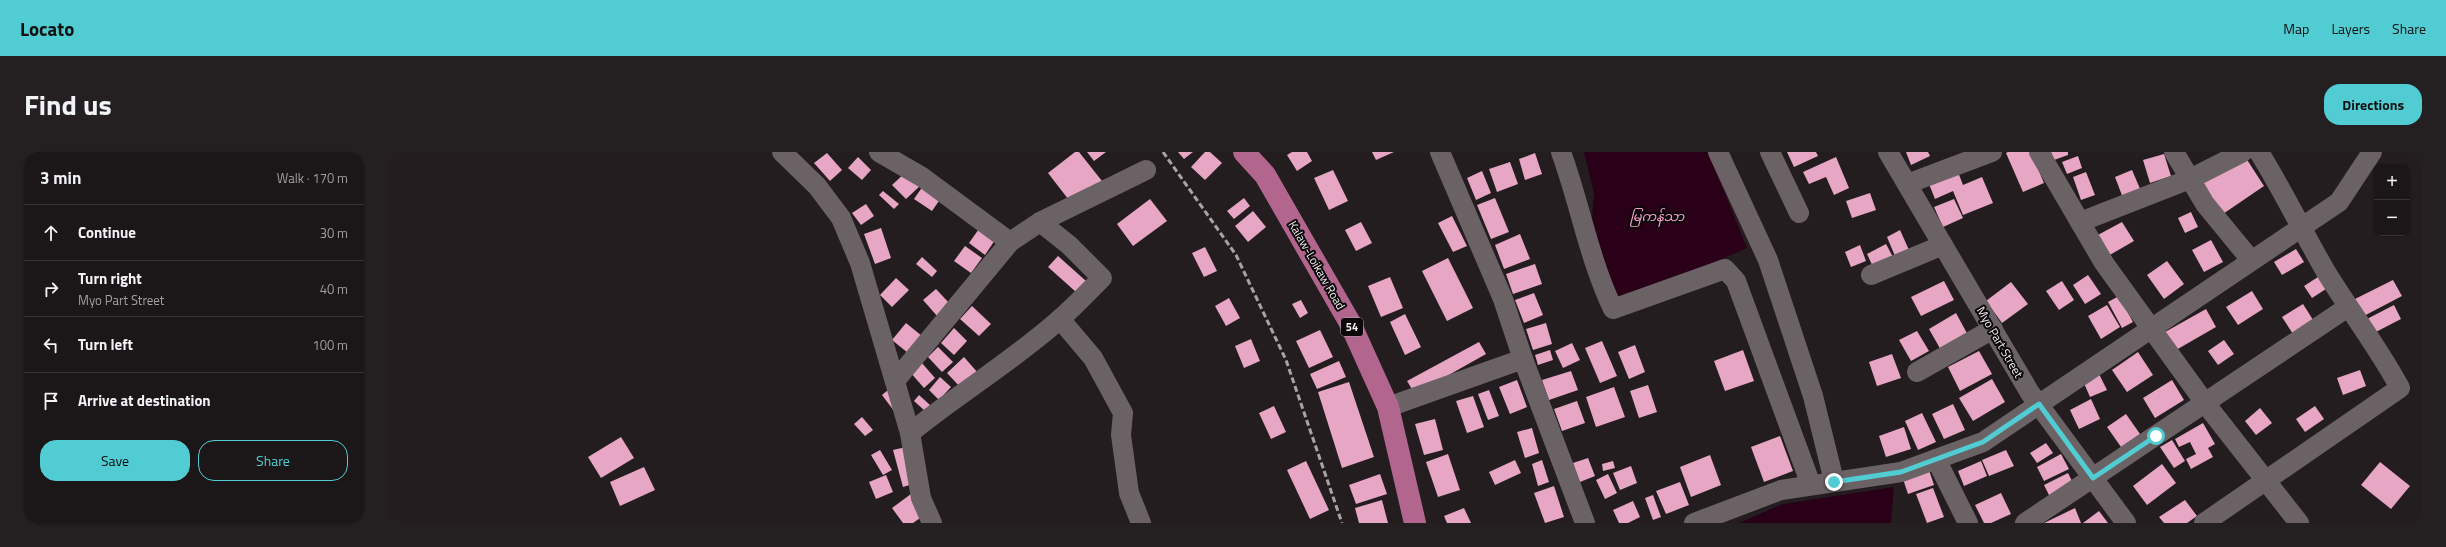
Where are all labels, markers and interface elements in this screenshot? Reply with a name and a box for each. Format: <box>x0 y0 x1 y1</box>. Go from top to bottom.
text: Locato <box>20 14 74 43</box>
text: Map <box>2283 18 2309 39</box>
text: Layers <box>2331 18 2370 39</box>
text: Share <box>2392 18 2426 39</box>
text: Find us <box>24 83 112 126</box>
button: Directions <box>2324 84 2422 125</box>
map controls <box>2374 164 2410 236</box>
button: + <box>2374 164 2410 200</box>
text: 3 min <box>40 165 81 191</box>
text: Walk · 170 m <box>277 168 348 188</box>
button: − <box>2374 200 2410 236</box>
water label: မြကန်သာ <box>1630 206 1685 228</box>
street label: Kalaw-Loikaw Road <box>1284 217 1350 313</box>
text: Continue <box>78 221 136 244</box>
icon: ahead <box>40 222 62 244</box>
text: 30 m <box>320 223 348 243</box>
text: Turn right <box>78 267 142 290</box>
icon: right <box>40 278 62 300</box>
text: 40 m <box>320 279 348 299</box>
text: Myo Part Street <box>78 290 164 310</box>
street label: Myo Part Street <box>1972 303 2029 382</box>
road number: 54 <box>1341 318 1363 336</box>
text: Turn left <box>78 333 133 356</box>
icon: left <box>40 334 62 356</box>
text: 100 m <box>312 335 348 355</box>
text: Arrive at destination <box>78 389 211 412</box>
icon: arrive <box>40 390 62 412</box>
route start <box>2147 427 2165 445</box>
button: Save <box>40 440 190 481</box>
button: Share <box>198 440 348 481</box>
route end <box>1825 473 1843 491</box>

